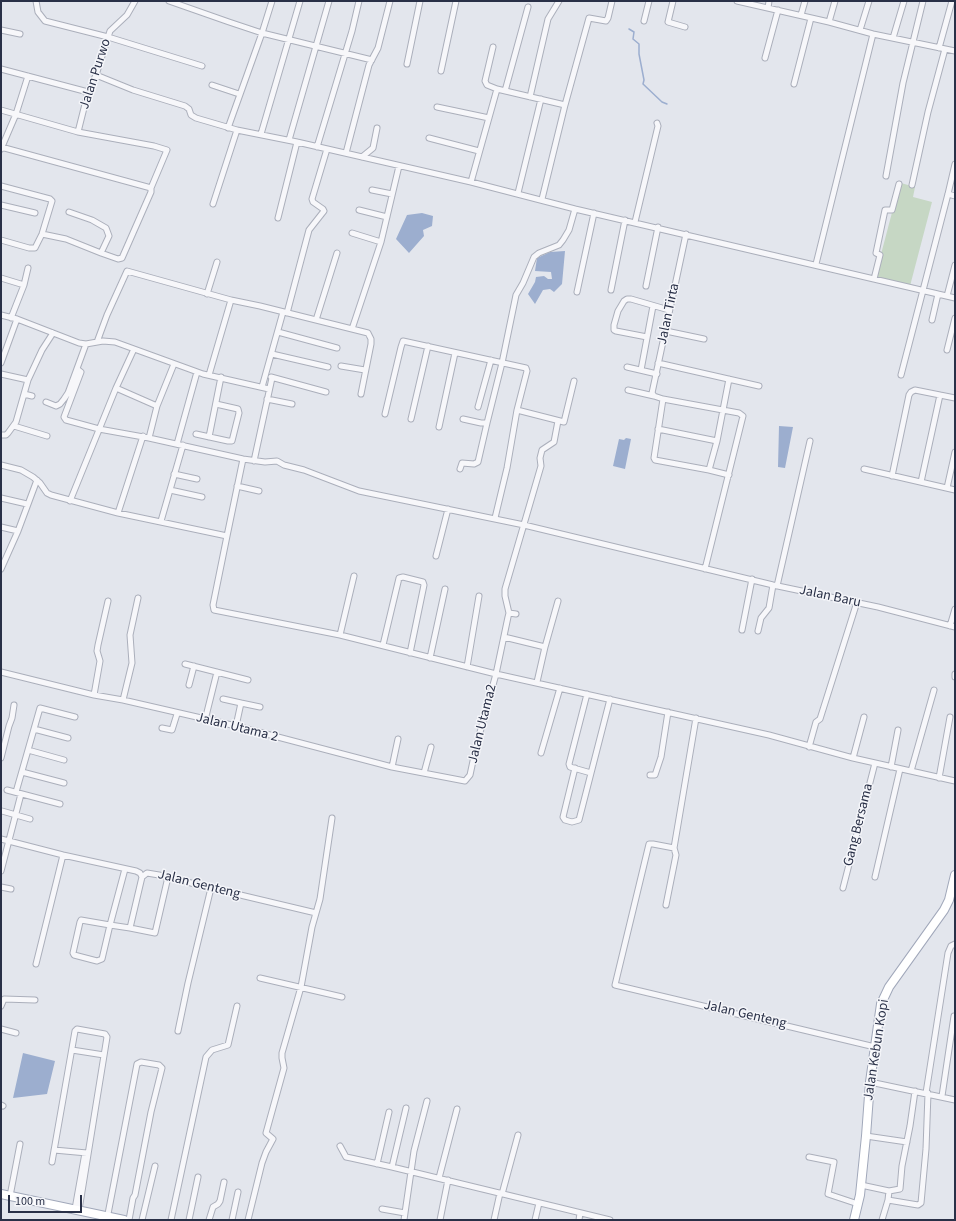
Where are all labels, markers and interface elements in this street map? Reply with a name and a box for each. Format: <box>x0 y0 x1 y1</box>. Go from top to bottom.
street label: Jalan Purwo <box>77 37 115 111</box>
street label: Jalan Tirta <box>654 282 684 346</box>
street label: Jalan Baru <box>798 582 862 612</box>
street label: Jalan Utama2 <box>465 683 501 765</box>
street label: Jalan Utama 2 <box>194 710 280 746</box>
street label: Gang Bersama <box>841 782 877 868</box>
street label: Jalan Genteng <box>156 867 242 903</box>
street label: Jalan Genteng <box>702 997 788 1033</box>
street label: Jalan Kebun Kopi <box>861 998 893 1102</box>
scale bar <box>10 1187 84 1213</box>
text: 100 m <box>15 1193 45 1210</box>

